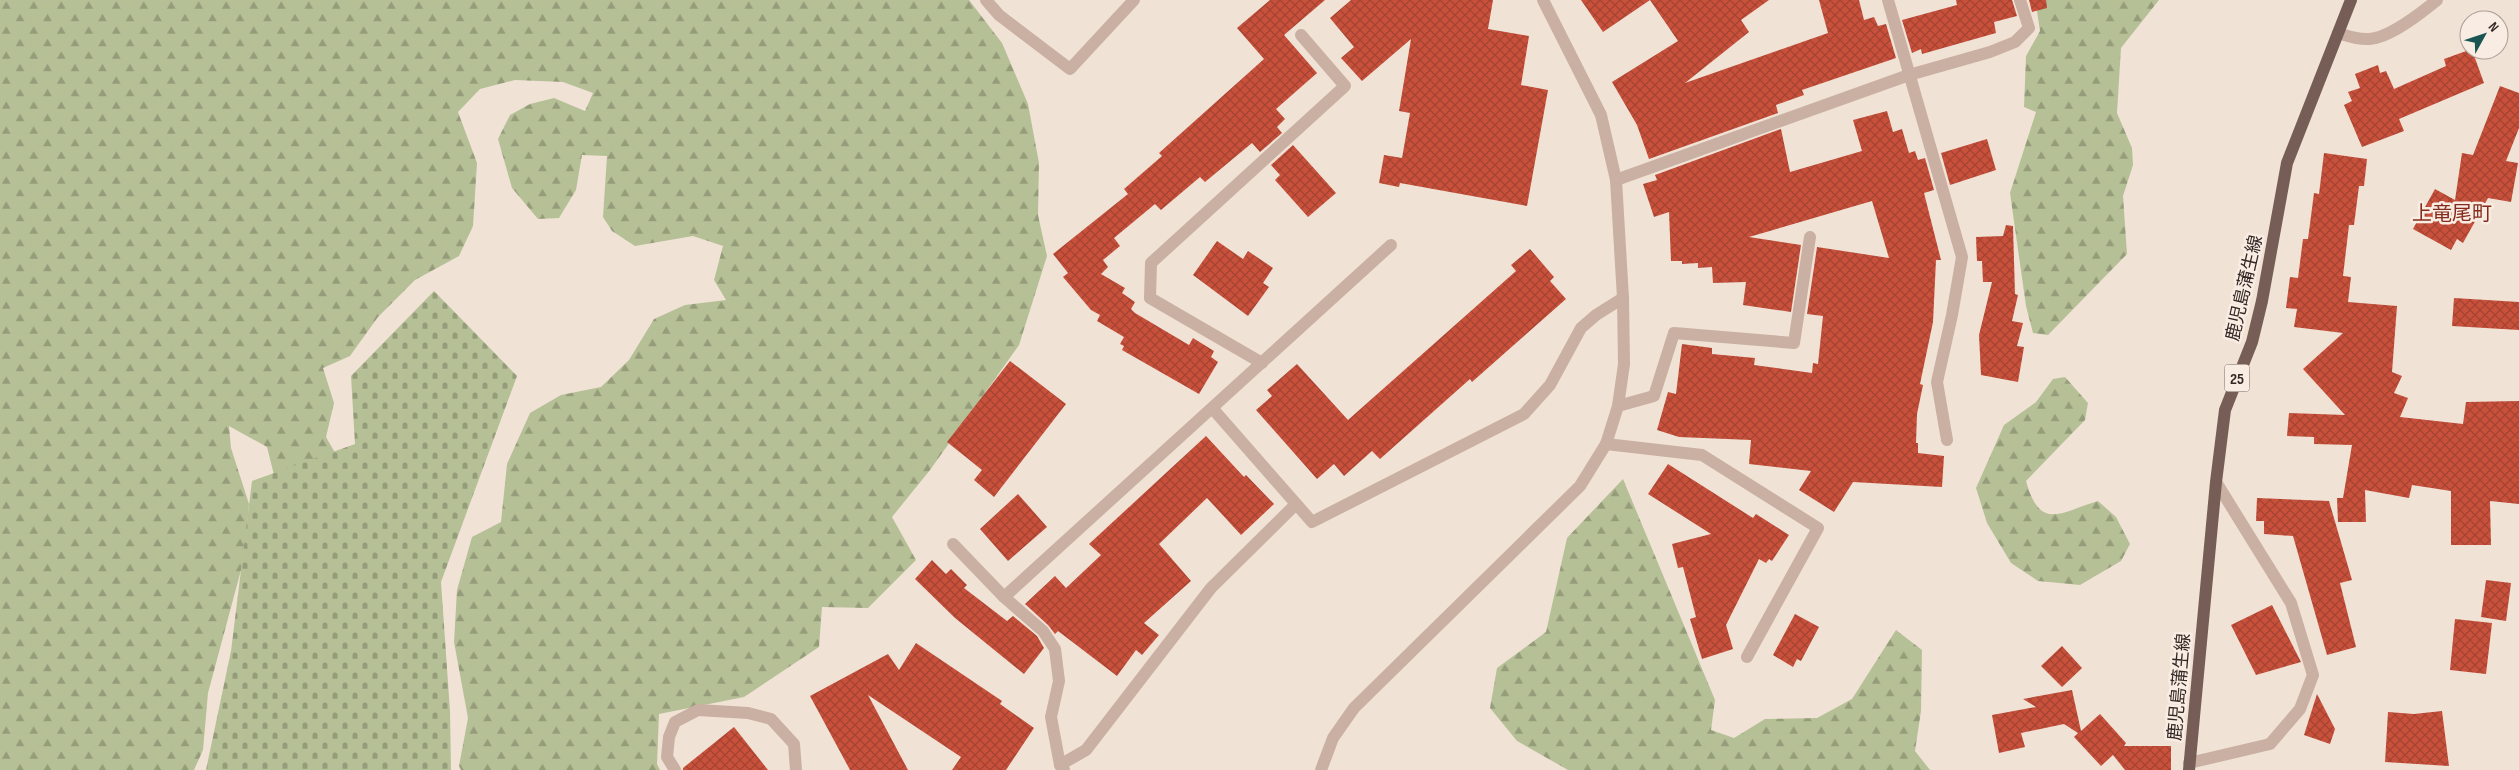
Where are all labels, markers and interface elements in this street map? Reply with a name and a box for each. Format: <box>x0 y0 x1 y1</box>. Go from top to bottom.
north arrow <box>2459 10 2509 60</box>
text: N <box>2485 19 2502 35</box>
district label: 上竜尾町 <box>2412 202 2492 226</box>
street label: 鹿児島蒲生線 <box>2222 233 2267 343</box>
road number: 25 <box>2224 364 2250 392</box>
street label: 鹿児島蒲生線 <box>2164 632 2195 742</box>

